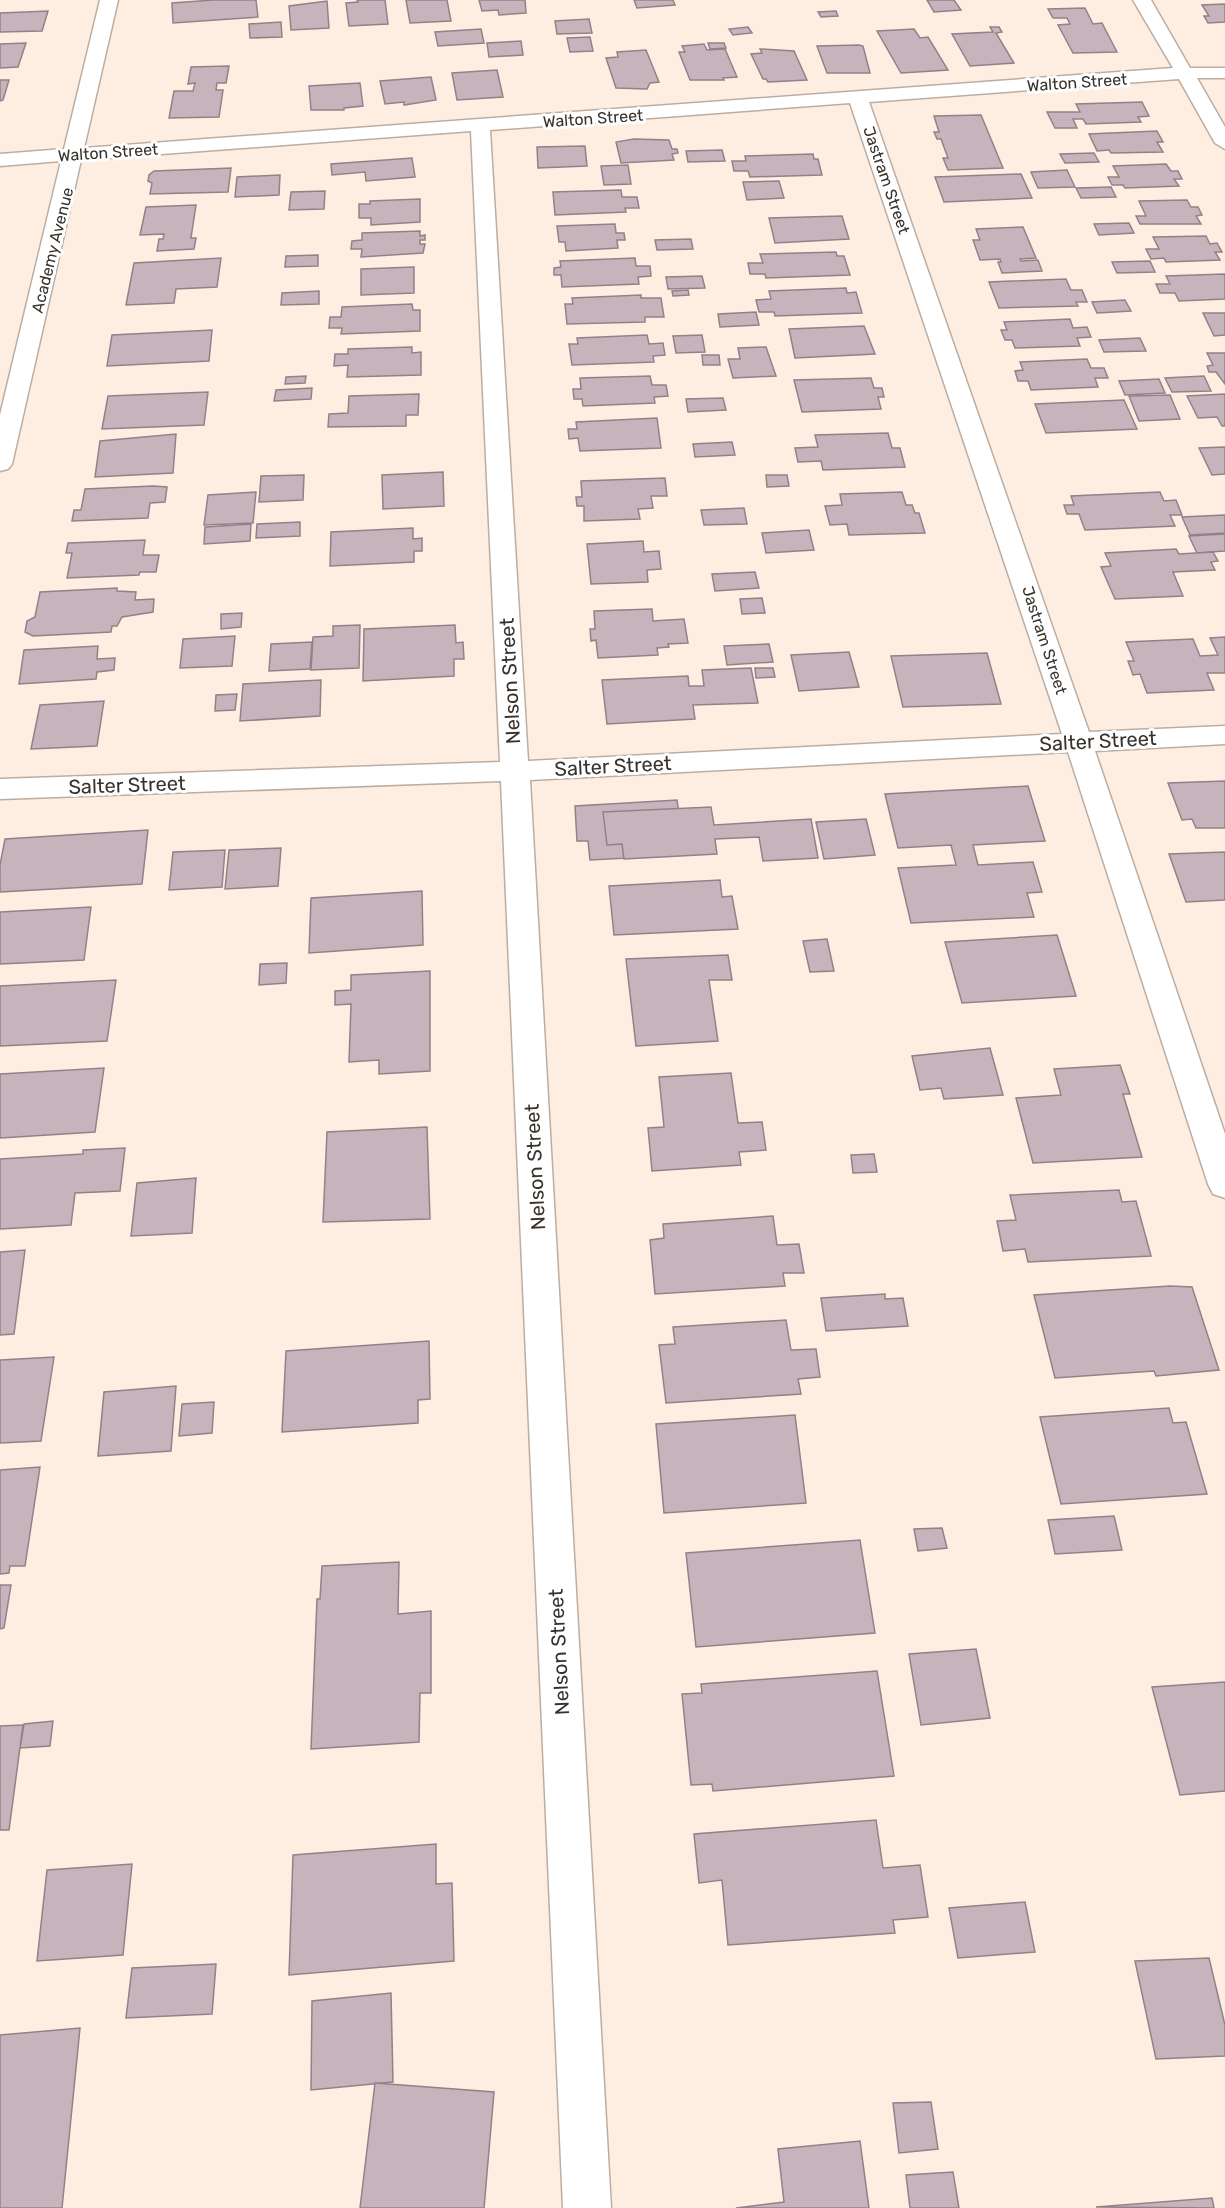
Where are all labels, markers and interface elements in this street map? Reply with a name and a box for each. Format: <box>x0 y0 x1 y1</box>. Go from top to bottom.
street label: Walton Street <box>1026 70 1128 95</box>
street label: Walton Street <box>542 106 644 131</box>
street label: Jastram Street <box>859 124 914 236</box>
street label: Walton Street <box>57 140 159 165</box>
street label: Academy Avenue <box>28 185 77 315</box>
street label: Jastram Street <box>1018 584 1071 697</box>
street label: Nelson Street <box>495 617 525 745</box>
street label: Salter Street <box>1039 726 1157 756</box>
street label: Salter Street <box>554 751 672 781</box>
street label: Salter Street <box>68 771 186 799</box>
street label: Nelson Street <box>520 1103 550 1231</box>
street label: Nelson Street <box>544 1588 574 1716</box>

